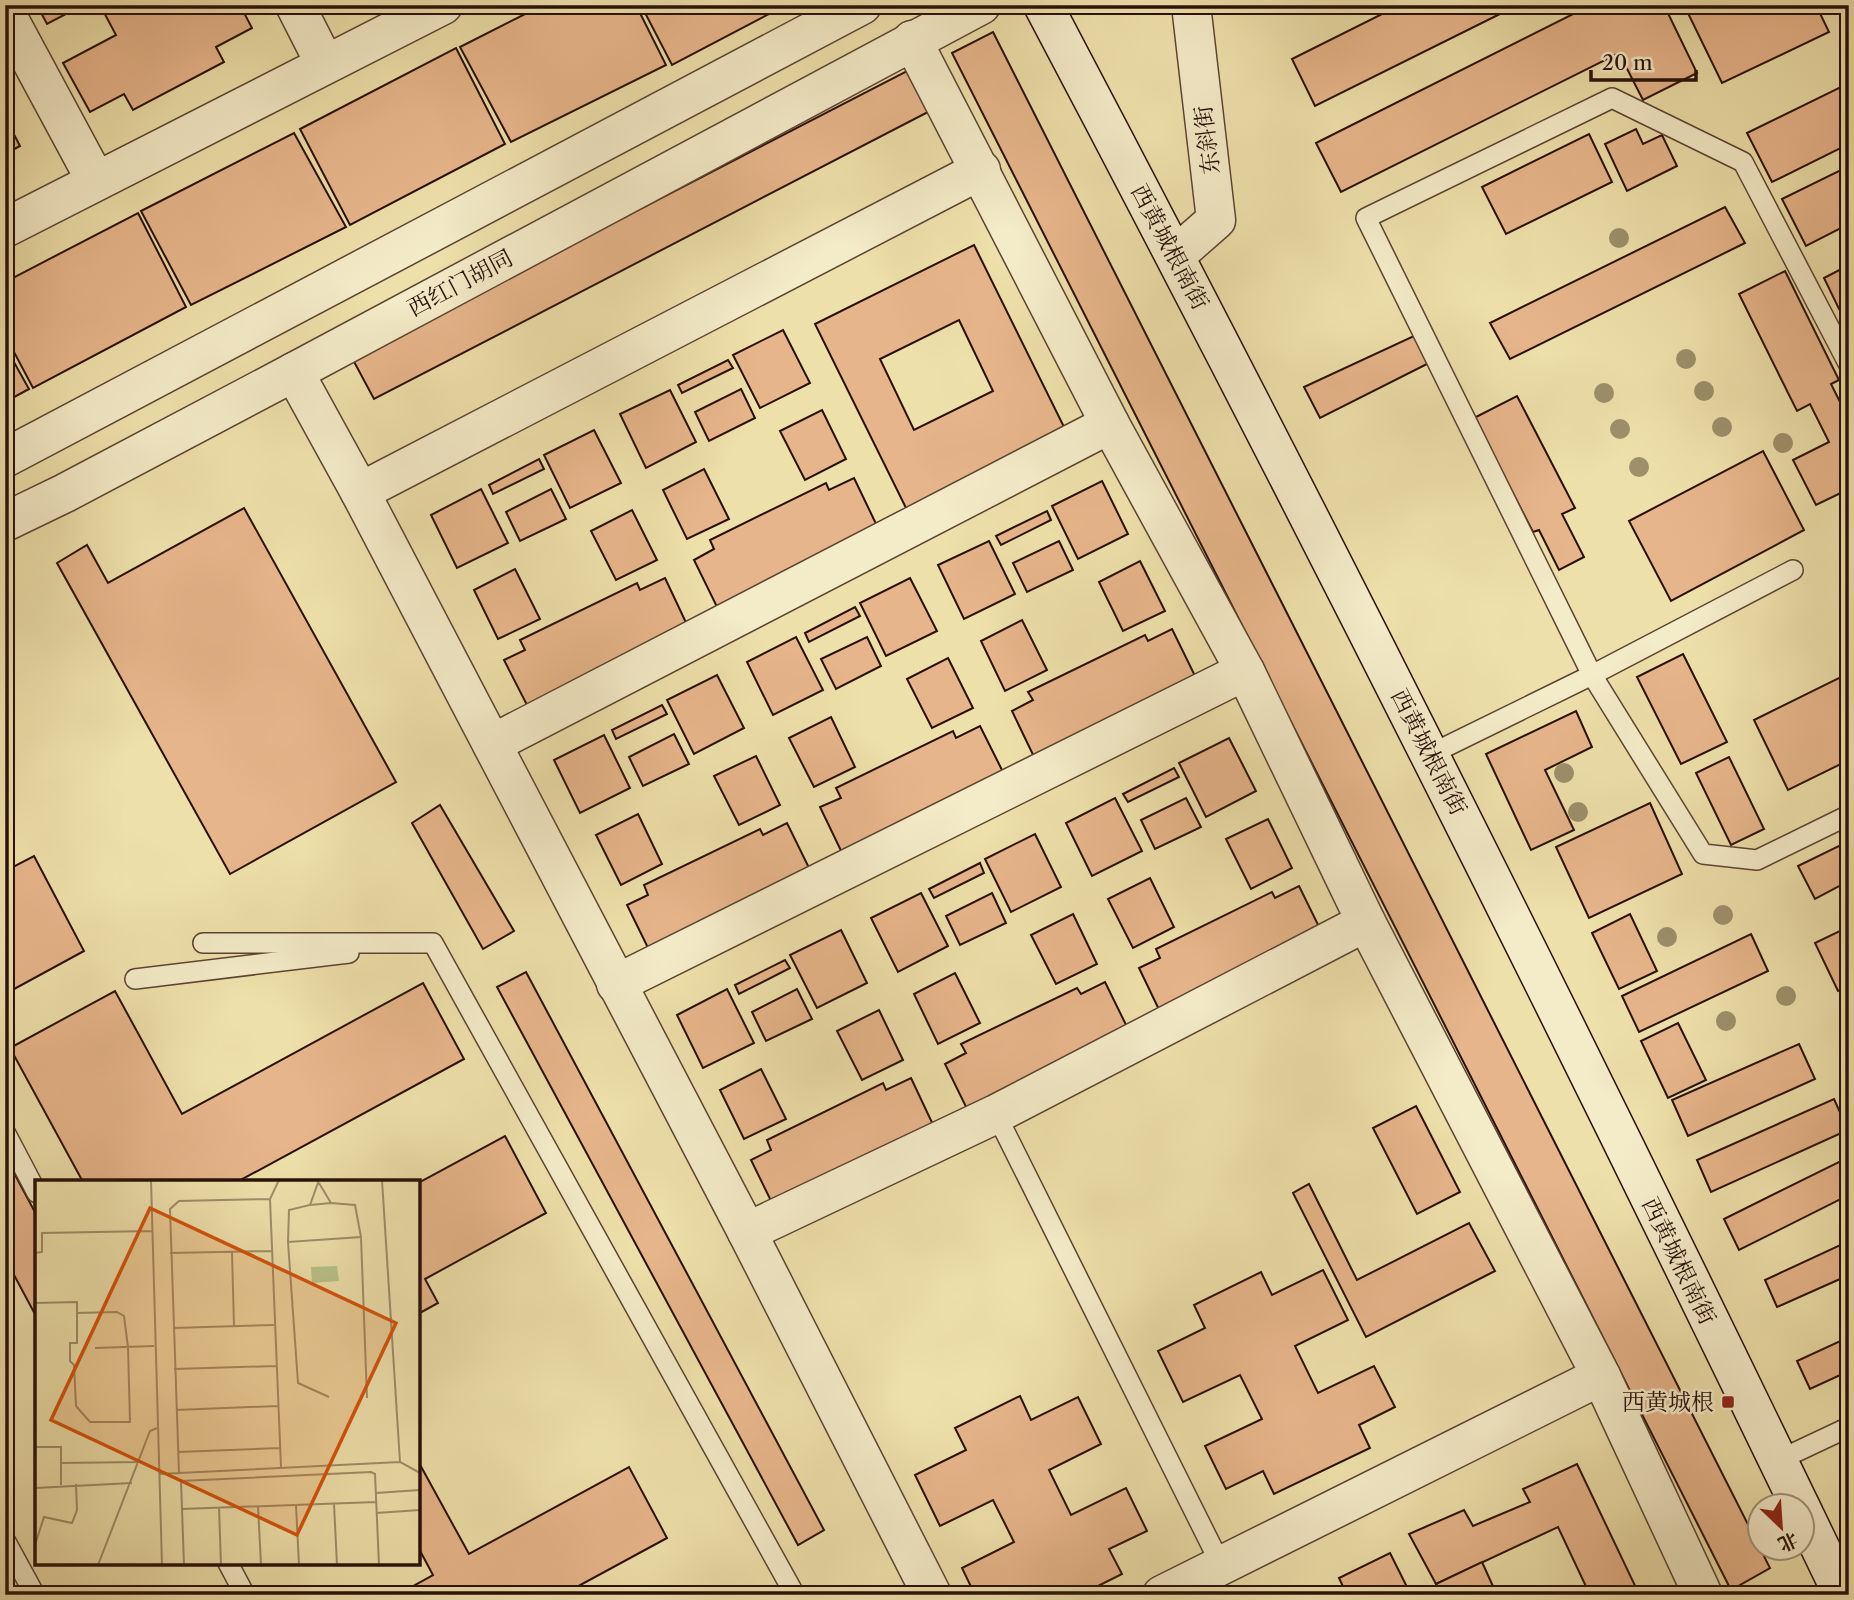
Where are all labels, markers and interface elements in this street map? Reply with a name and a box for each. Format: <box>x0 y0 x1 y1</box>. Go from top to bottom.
scale bar <box>1591 38 1696 82</box>
text: 20 m <box>1602 50 1653 75</box>
street label: 东斜街 <box>1189 104 1225 176</box>
street label: 西黄城根南街 <box>1125 180 1215 314</box>
street label: 西红门胡同 <box>403 244 517 322</box>
street label: 西黄城根南街 <box>1385 684 1473 820</box>
inset map <box>35 1180 420 1565</box>
street label: 西黄城根南街 <box>1636 1193 1722 1329</box>
place label: 西黄城根 <box>1622 1388 1714 1416</box>
marker: 西黄城根 <box>1720 1394 1736 1410</box>
north arrow <box>1745 1492 1815 1562</box>
text: 北 <box>1774 1528 1801 1556</box>

